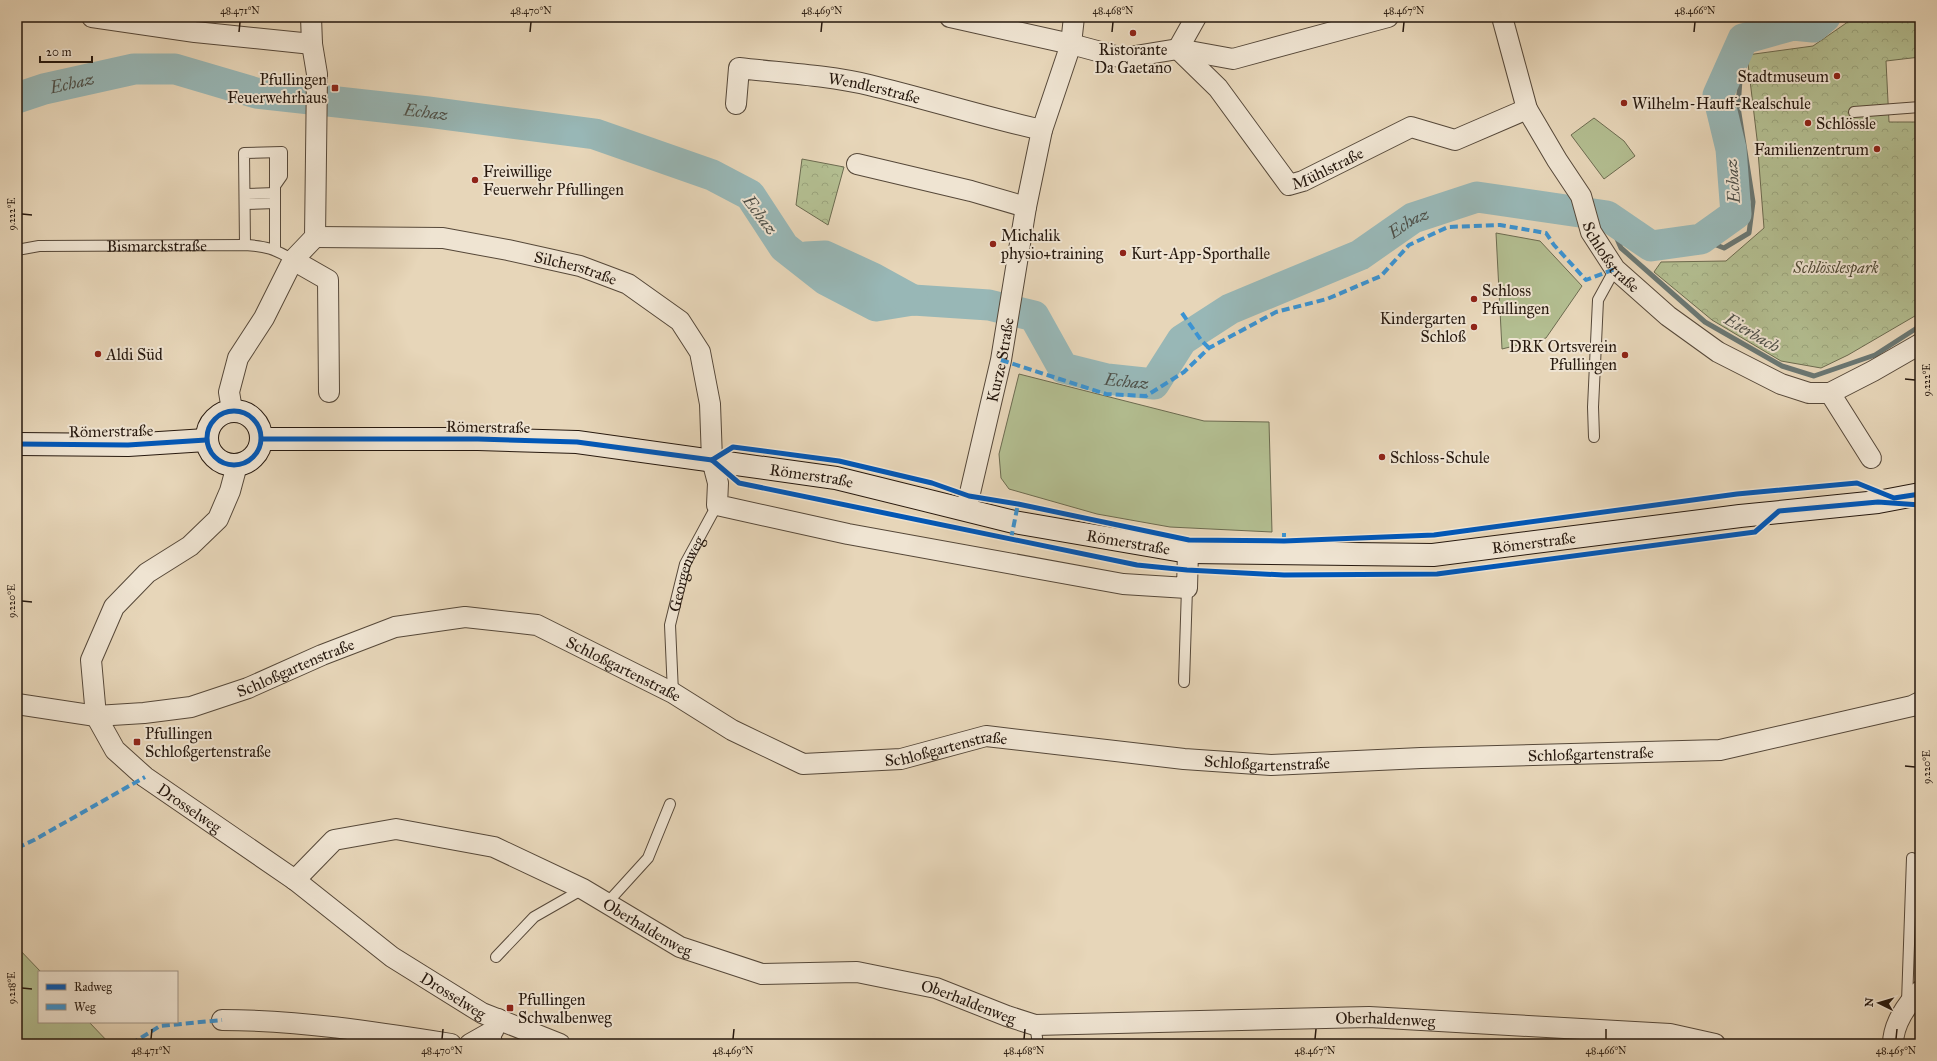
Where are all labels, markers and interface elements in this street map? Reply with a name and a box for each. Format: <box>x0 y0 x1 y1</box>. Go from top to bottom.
text: 48.471°N <box>220 5 260 17</box>
text: 48.470°N <box>510 5 552 17</box>
text: 48.469°N <box>801 5 843 17</box>
text: 48.468°N <box>1092 5 1134 17</box>
text: 48.467°N <box>1383 5 1425 17</box>
text: 48.466°N <box>1675 5 1716 17</box>
marker: Ristorante Da Gaetano <box>1128 28 1138 38</box>
scale bar <box>40 38 92 64</box>
place label: Ristorante Da Gaetano <box>1094 40 1172 77</box>
text: 20 m <box>46 45 72 59</box>
place label: Stadtmuseum <box>1737 67 1830 86</box>
water label: Echaz <box>47 68 96 98</box>
street label: Wendlerstraße <box>827 68 923 107</box>
place label: Pfullingen Feuerwehrhaus <box>227 70 327 107</box>
marker: Stadtmuseum <box>1832 71 1842 81</box>
marker: Pfullingen Feuerwehrhaus <box>330 83 340 93</box>
place label: Wilhelm-Hauff-Realschule <box>1632 94 1811 113</box>
marker: Wilhelm-Hauff-Realschule <box>1619 98 1629 108</box>
water label: Echaz <box>401 99 450 125</box>
place label: Schlössle <box>1816 114 1876 133</box>
marker: Schlössle <box>1803 118 1813 128</box>
place label: Familienzentrum <box>1754 140 1870 159</box>
street label: Mühlstraße <box>1290 143 1367 193</box>
marker: Familienzentrum <box>1872 144 1882 154</box>
water label: Echaz <box>1721 158 1745 205</box>
place label: Freiwillige Feuerwehr Pfullingen <box>483 162 624 200</box>
marker: Freiwillige Feuerwehr Pfullingen <box>470 175 480 185</box>
water label: Echaz <box>738 190 782 239</box>
text: 9.222°E <box>6 198 18 230</box>
water label: Echaz <box>1383 203 1432 244</box>
street label: Schloßstraße <box>1579 219 1644 296</box>
place label: Michalik physio+training <box>1000 226 1104 264</box>
street label: Bismarckstraße <box>106 236 207 255</box>
marker: Michalik physio+training <box>988 239 998 249</box>
place label: Kurt-App-Sporthalle <box>1131 244 1270 263</box>
street label: Silcherstraße <box>532 247 620 289</box>
marker: Kurt-App-Sporthalle <box>1118 248 1128 258</box>
park label: Schlösslespark <box>1792 258 1879 278</box>
place label: Schloss Pfullingen <box>1482 281 1550 319</box>
marker: Schloss Pfullingen <box>1469 294 1479 304</box>
water label: Eierbach <box>1720 308 1783 357</box>
place label: Kindergarten Schloß <box>1380 309 1466 346</box>
street label: Kurze Straße <box>982 316 1017 404</box>
marker: Kindergarten Schloß <box>1469 322 1479 332</box>
place label: DRK Ortsverein Pfullingen <box>1509 337 1617 375</box>
place label: Aldi Süd <box>105 345 163 364</box>
marker: Aldi Süd <box>93 349 103 359</box>
marker: DRK Ortsverein Pfullingen <box>1620 350 1630 360</box>
text: 9.222°E <box>1921 364 1933 396</box>
water label: Echaz <box>1102 368 1150 394</box>
street label: Römerstraße <box>446 417 531 437</box>
street label: Römerstraße <box>69 421 154 441</box>
place label: Schloss-Schule <box>1390 448 1490 467</box>
marker: Schloss-Schule <box>1377 452 1387 462</box>
street label: Römerstraße <box>769 459 856 492</box>
street label: Römerstraße <box>1085 525 1172 558</box>
street label: Römerstraße <box>1491 527 1577 557</box>
street label: Georgenweg <box>664 532 709 614</box>
text: 9.220°E <box>6 584 18 618</box>
street label: Schloßgartenstraße <box>563 632 685 706</box>
street label: Schloßgartenstraße <box>234 634 357 701</box>
place label: Pfullingen Schloßgertenstraße <box>145 724 271 762</box>
street label: Schloßgartenstraße <box>884 727 1009 769</box>
marker: Pfullingen Schloßgertenstraße <box>132 737 142 747</box>
street label: Schloßgartenstraße <box>1528 742 1654 765</box>
text: 9.220°E <box>1921 750 1933 784</box>
street label: Schloßgartenstraße <box>1204 751 1331 775</box>
street label: Drosselweg <box>154 779 226 838</box>
street label: Oberhaldenweg <box>600 894 695 961</box>
street label: Drosselweg <box>417 968 490 1024</box>
legend <box>38 971 178 1023</box>
text: 9.218°E <box>6 972 18 1004</box>
street label: Oberhaldenweg <box>919 976 1019 1029</box>
text: Radweg <box>74 980 112 995</box>
north arrow <box>1859 983 1899 1023</box>
place label: Pfullingen Schwalbenweg <box>518 990 612 1028</box>
text: N <box>1863 996 1876 1007</box>
text: Weg <box>74 1000 96 1015</box>
marker: Pfullingen Schwalbenweg <box>505 1003 515 1013</box>
street label: Oberhaldenweg <box>1335 1007 1436 1031</box>
text: 48.471°N <box>131 1045 171 1057</box>
text: 48.470°N <box>421 1045 463 1057</box>
text: 48.469°N <box>712 1045 754 1057</box>
text: 48.468°N <box>1003 1045 1045 1057</box>
text: 48.467°N <box>1294 1045 1336 1057</box>
text: 48.466°N <box>1586 1045 1627 1057</box>
text: 48.465°N <box>1876 1045 1917 1057</box>

